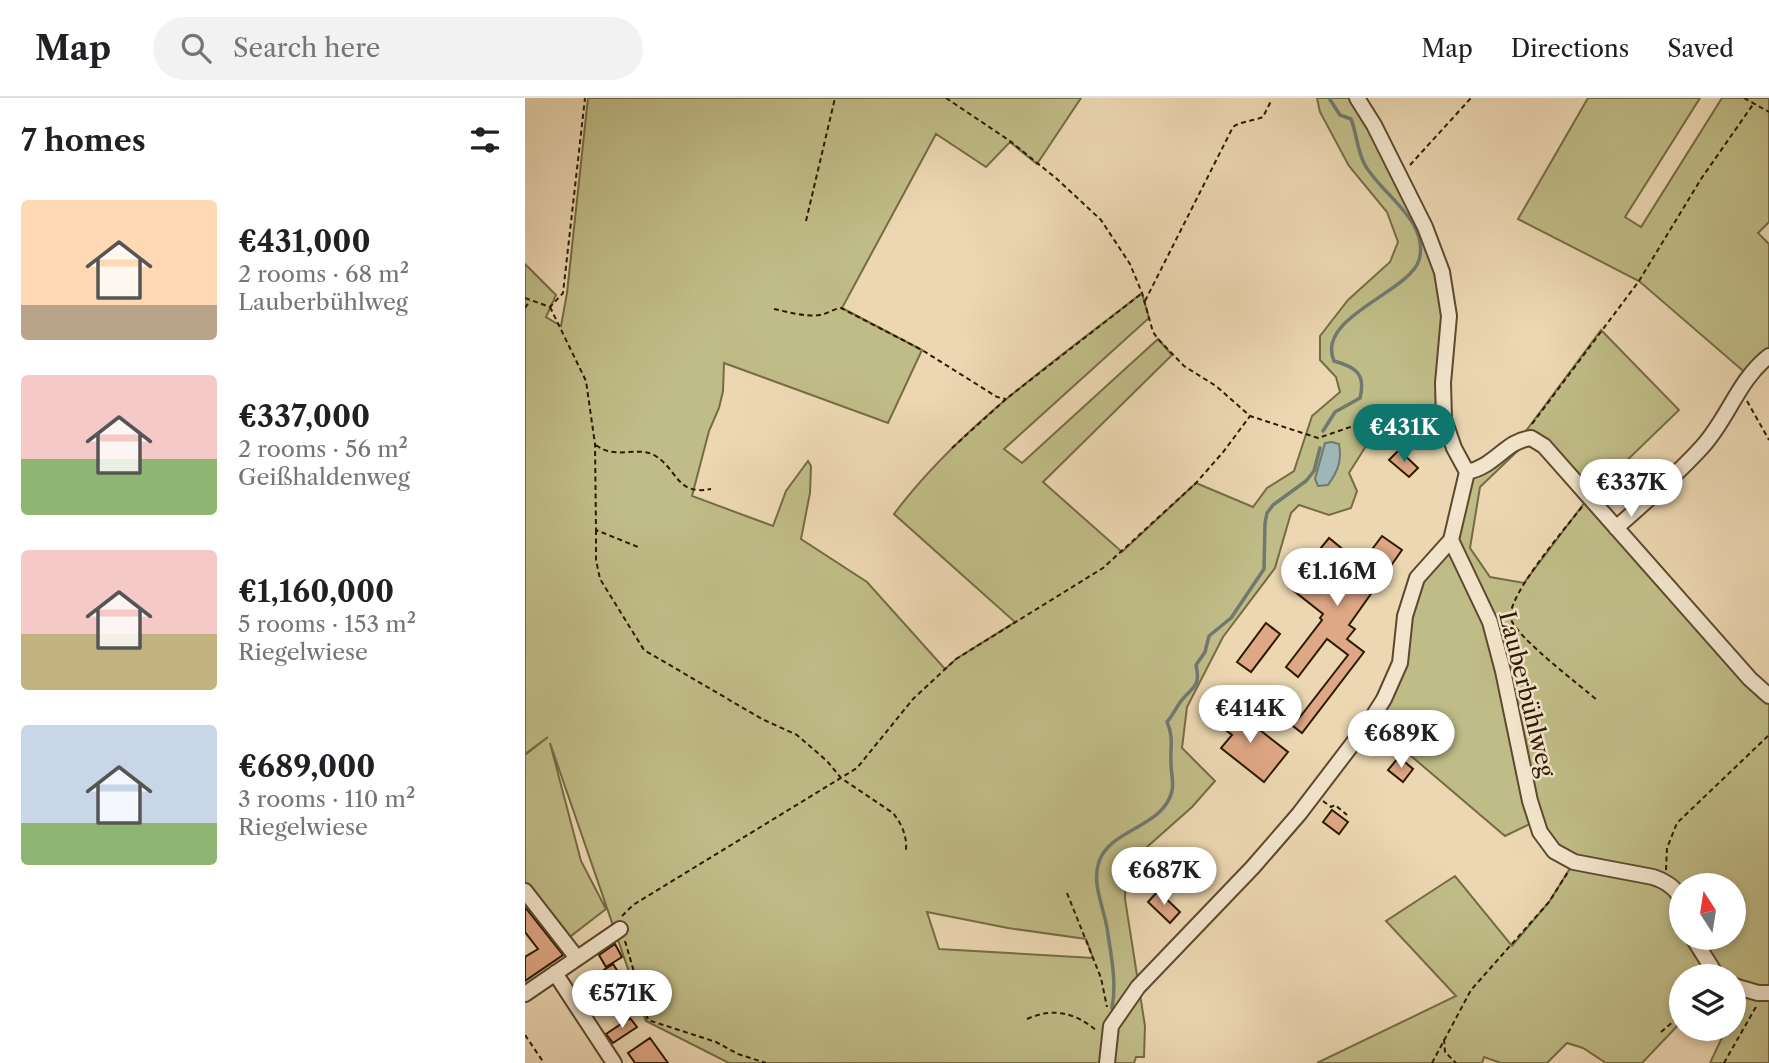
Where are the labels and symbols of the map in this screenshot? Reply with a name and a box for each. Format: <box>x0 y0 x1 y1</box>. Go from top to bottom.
pin: €431K <box>1355 404 1453 464</box>
pin: €337K <box>1582 460 1680 519</box>
pin: €1.16M <box>1280 548 1394 608</box>
street label: Lauberbühlweg <box>1493 608 1561 781</box>
pin: €414K <box>1201 686 1299 745</box>
pin: €689K <box>1352 710 1450 770</box>
pin: €687K <box>1115 848 1213 907</box>
north arrow <box>1669 873 1747 950</box>
pin: €571K <box>573 970 671 1030</box>

